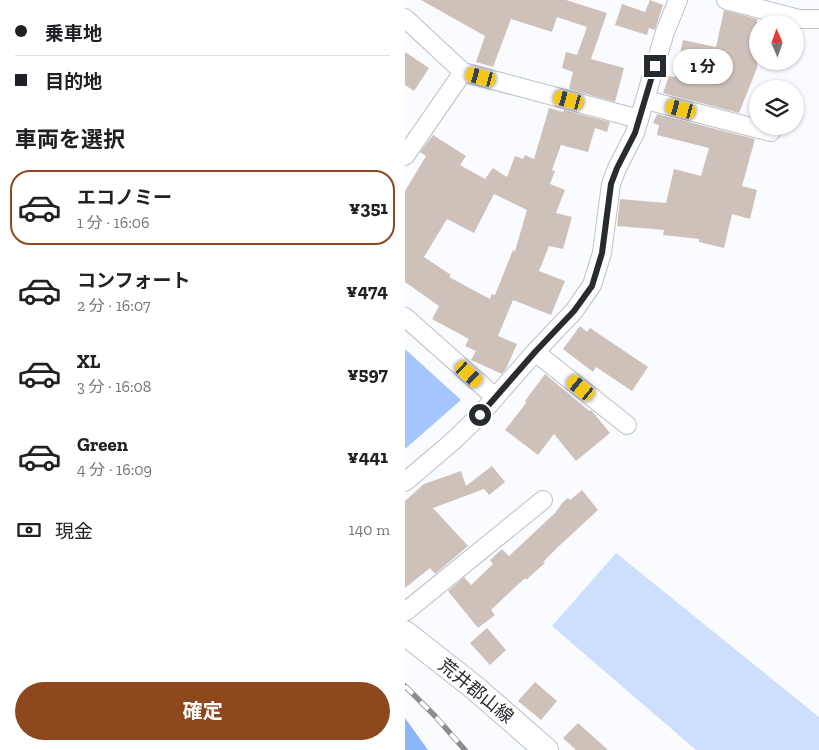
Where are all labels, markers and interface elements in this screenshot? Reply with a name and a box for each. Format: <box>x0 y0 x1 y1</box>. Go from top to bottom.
north arrow <box>749 15 804 70</box>
map controls <box>749 15 804 135</box>
text: 乗車地 <box>45 22 102 45</box>
callout: 1 分 <box>673 48 733 84</box>
route end <box>644 55 666 77</box>
text: 1 分 <box>690 57 716 76</box>
car <box>464 66 497 88</box>
text: 目的地 <box>45 70 102 93</box>
button: layers <box>749 80 804 135</box>
car <box>552 89 585 111</box>
car <box>664 98 697 120</box>
text: 車両を選択 <box>15 126 125 153</box>
icon: car <box>17 185 62 230</box>
text: エコノミー <box>77 186 172 209</box>
text: ¥351 <box>349 196 388 219</box>
text: 1 分 · 16:06 <box>77 213 150 232</box>
icon: car <box>17 268 62 313</box>
text: コンフォート <box>77 269 190 292</box>
text: ¥474 <box>346 279 388 302</box>
text: 2 分 · 16:07 <box>77 296 151 315</box>
text: XL <box>77 350 100 373</box>
icon: car <box>17 351 62 396</box>
car <box>452 358 485 390</box>
text: ¥597 <box>347 362 388 385</box>
car <box>564 373 597 403</box>
text: 3 分 · 16:08 <box>77 377 151 396</box>
route start <box>469 404 491 426</box>
text: Green <box>77 433 128 456</box>
icon: car <box>17 434 62 479</box>
text: ¥441 <box>347 445 388 468</box>
text: 4 分 · 16:09 <box>77 460 152 479</box>
icon: cash <box>15 516 43 544</box>
text: 現金 <box>55 520 93 543</box>
text: 140 m <box>349 520 390 539</box>
street label: 荒井郡山線 <box>434 654 518 728</box>
button: 確定 <box>15 682 390 740</box>

